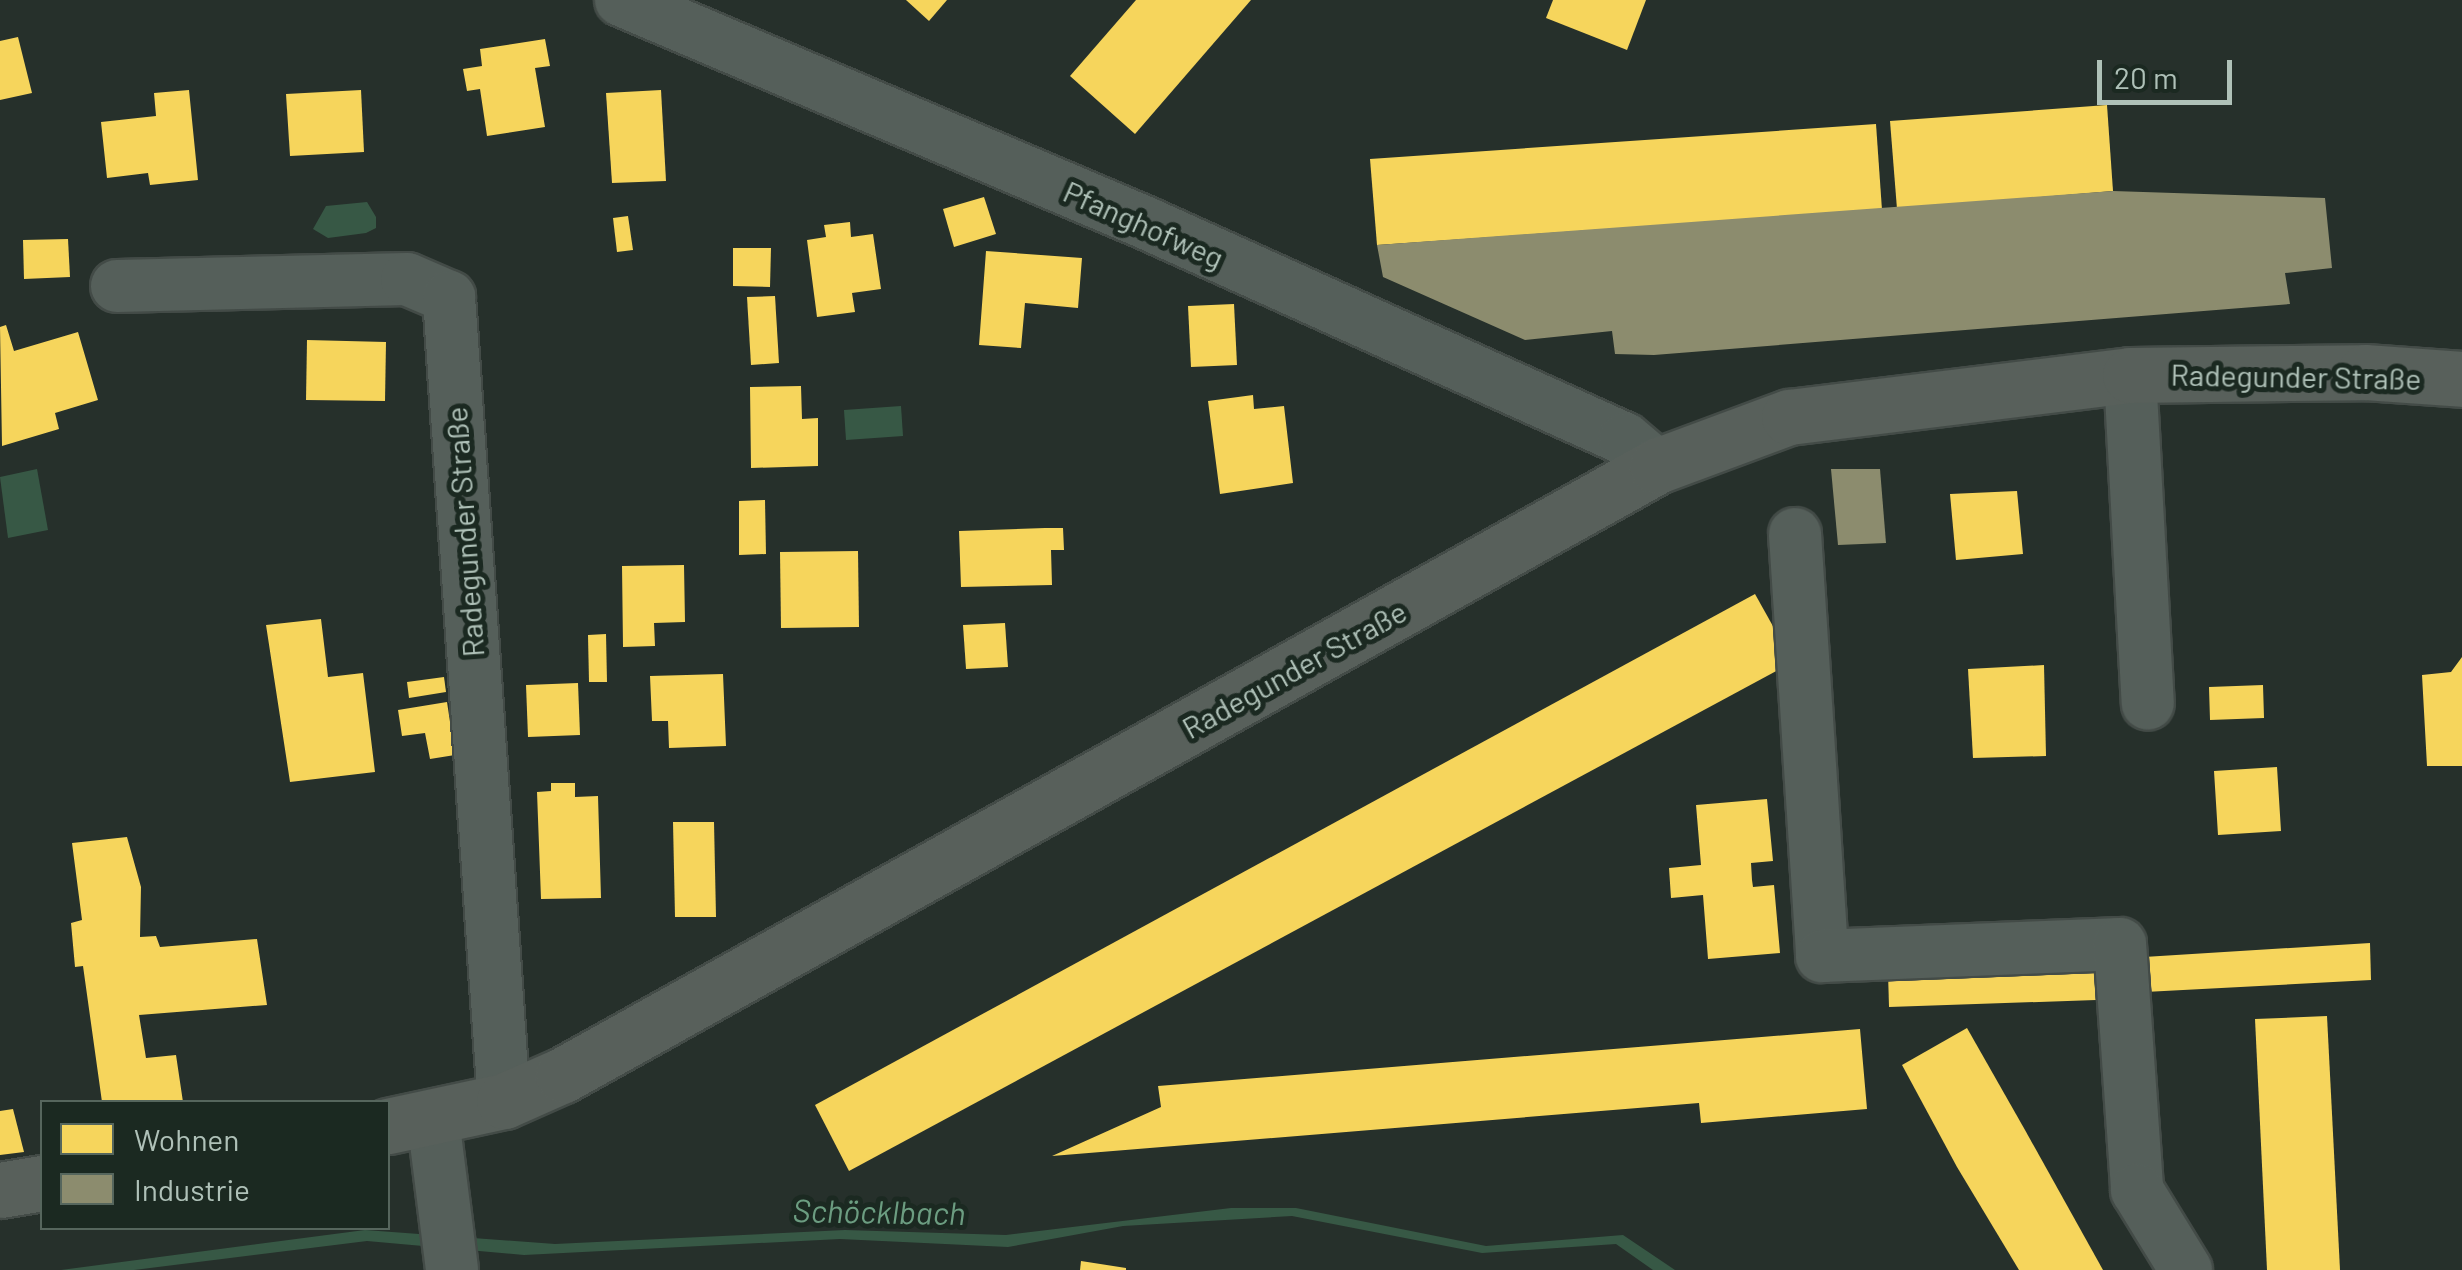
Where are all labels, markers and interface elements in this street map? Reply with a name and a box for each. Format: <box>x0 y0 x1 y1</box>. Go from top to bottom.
scale bar <box>2102 40 2237 102</box>
text: 20 m <box>2114 59 2178 95</box>
street label: Pfanghofweg <box>1058 173 1230 275</box>
street label: Radegunder Straße <box>2170 356 2422 396</box>
street label: Radegunder Straße <box>437 406 491 658</box>
street label: Radegunder Straße <box>1176 592 1412 746</box>
legend <box>40 1100 390 1230</box>
text: Wohnen <box>134 1121 240 1157</box>
text: Industrie <box>134 1171 250 1207</box>
water label: Schöcklbach <box>792 1190 966 1232</box>

